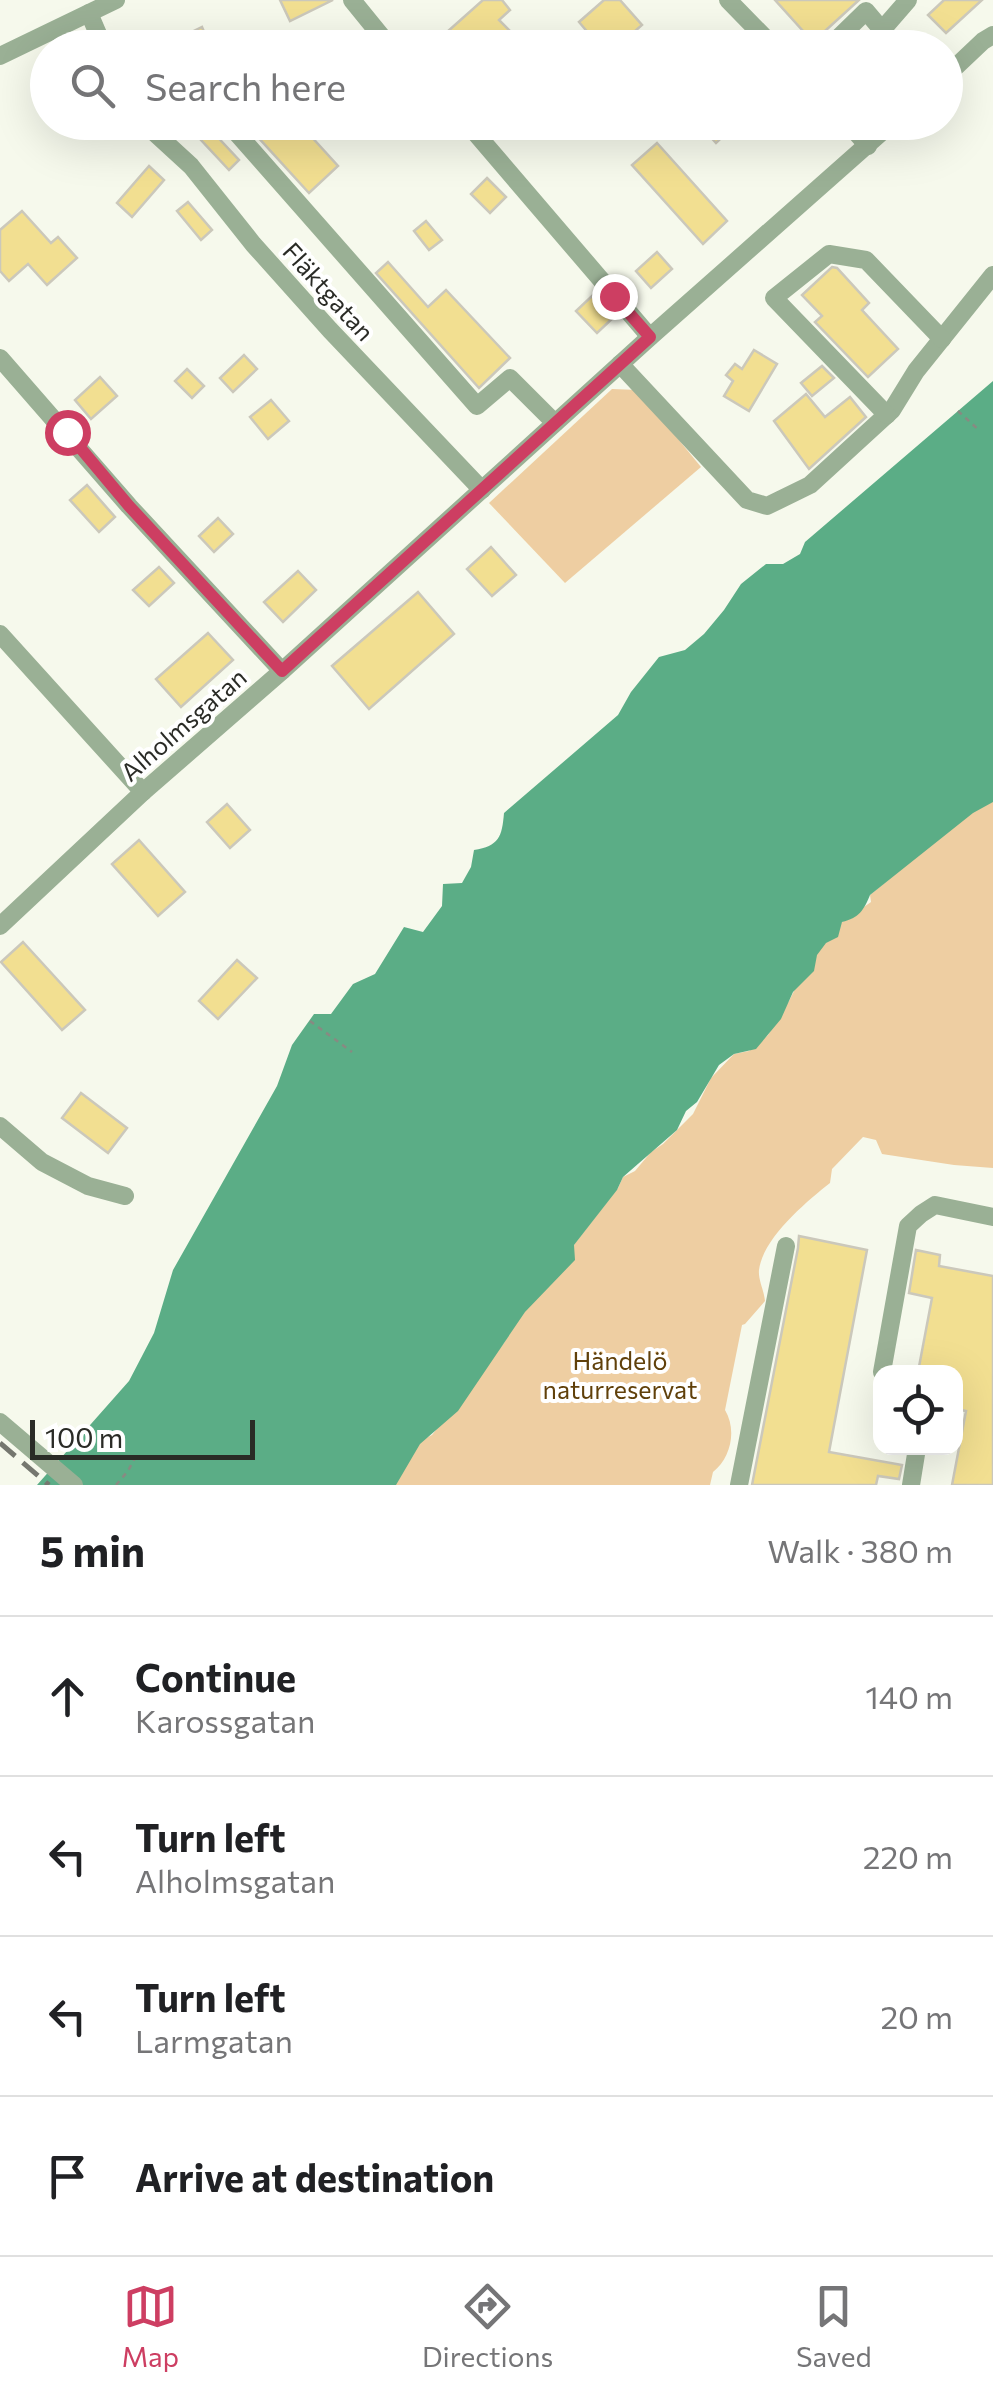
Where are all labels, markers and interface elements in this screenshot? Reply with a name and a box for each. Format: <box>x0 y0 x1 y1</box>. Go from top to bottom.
search box <box>30 30 963 140</box>
icon: search <box>65 58 120 113</box>
text: Search here <box>145 62 346 109</box>
street label: Fläktgatan <box>277 236 381 346</box>
route end <box>592 274 638 320</box>
route start <box>45 410 91 456</box>
street label: Alholmsgatan <box>114 661 252 787</box>
park label: Händelö naturreservat <box>543 1345 697 1404</box>
map controls <box>873 1365 963 1455</box>
button: locate <box>873 1365 963 1455</box>
scale bar <box>30 1415 255 1460</box>
text: 100 m <box>45 1420 123 1454</box>
text: 5 min <box>40 1524 145 1576</box>
text: Walk · 380 m <box>767 1530 953 1570</box>
text: Continue <box>135 1653 296 1700</box>
icon: ahead <box>40 1669 95 1724</box>
text: 140 m <box>865 1676 953 1716</box>
text: Karossgatan <box>135 1700 315 1740</box>
text: Turn left <box>135 1813 286 1860</box>
icon: left <box>40 1829 95 1884</box>
text: 220 m <box>863 1836 953 1876</box>
text: Alholmsgatan <box>135 1860 335 1900</box>
text: Turn left <box>135 1973 286 2020</box>
icon: left <box>40 1989 95 2044</box>
text: 20 m <box>880 1996 953 2036</box>
text: Larmgatan <box>135 2020 293 2060</box>
icon: arrive <box>40 2149 95 2204</box>
text: Arrive at destination <box>135 2153 494 2200</box>
tab: Map <box>121 2279 179 2373</box>
tab: Directions <box>422 2279 553 2373</box>
tab: Saved <box>796 2279 872 2373</box>

